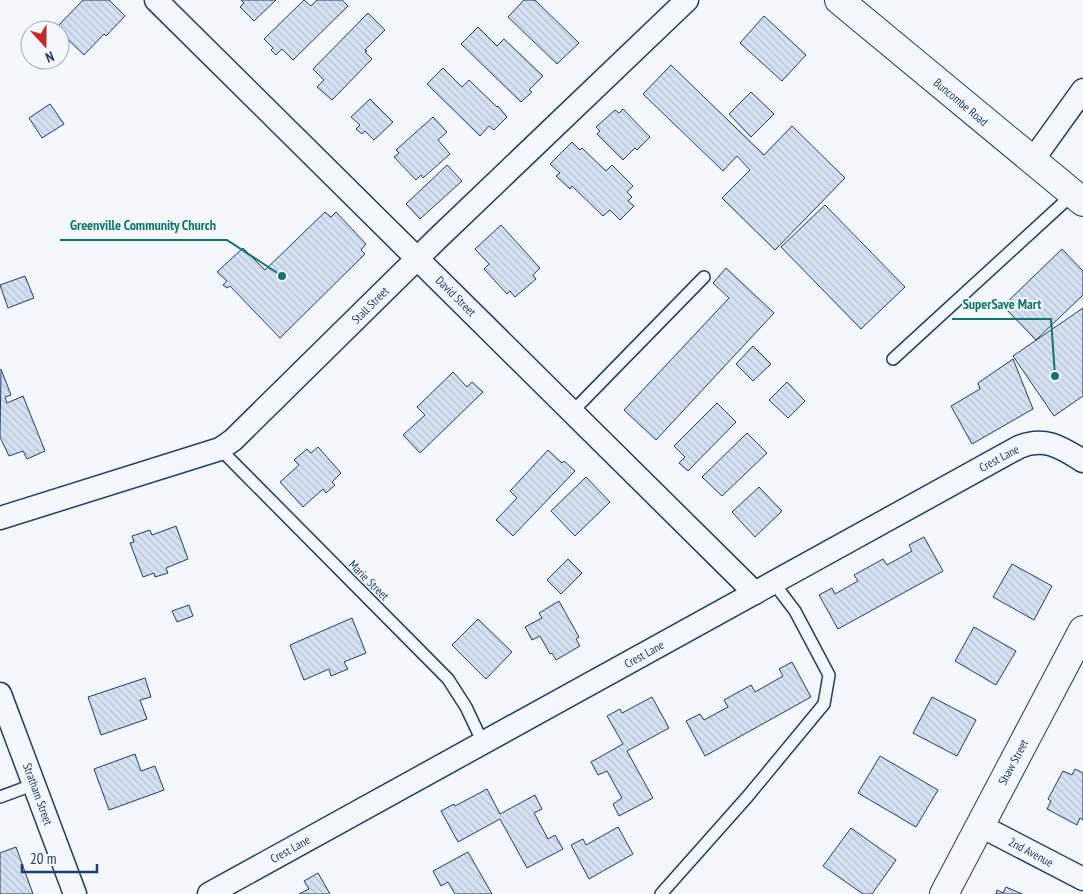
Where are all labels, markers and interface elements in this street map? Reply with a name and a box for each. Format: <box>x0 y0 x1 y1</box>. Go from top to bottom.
north arrow <box>20 20 70 70</box>
text: N <box>43 47 56 67</box>
street label: Buncombe Road <box>931 75 991 129</box>
callout: Greenville Community Church <box>60 211 227 240</box>
text: Greenville Community Church <box>70 216 216 234</box>
street label: David Street <box>433 273 480 320</box>
street label: Stall Street <box>348 283 392 327</box>
callout: SuperSave Mart <box>952 290 1051 319</box>
text: SuperSave Mart <box>963 295 1041 313</box>
street label: Crest Lane <box>976 441 1022 475</box>
street label: Marie Street <box>346 557 393 604</box>
street label: Crest Lane <box>621 637 667 671</box>
street label: Shaw Street <box>995 736 1032 787</box>
street label: Stratham Street <box>20 761 56 828</box>
street label: Crest Lane <box>267 832 313 866</box>
street label: 2nd Avenue <box>1006 834 1056 870</box>
scale bar <box>22 842 98 874</box>
text: 20 m <box>30 849 56 868</box>

